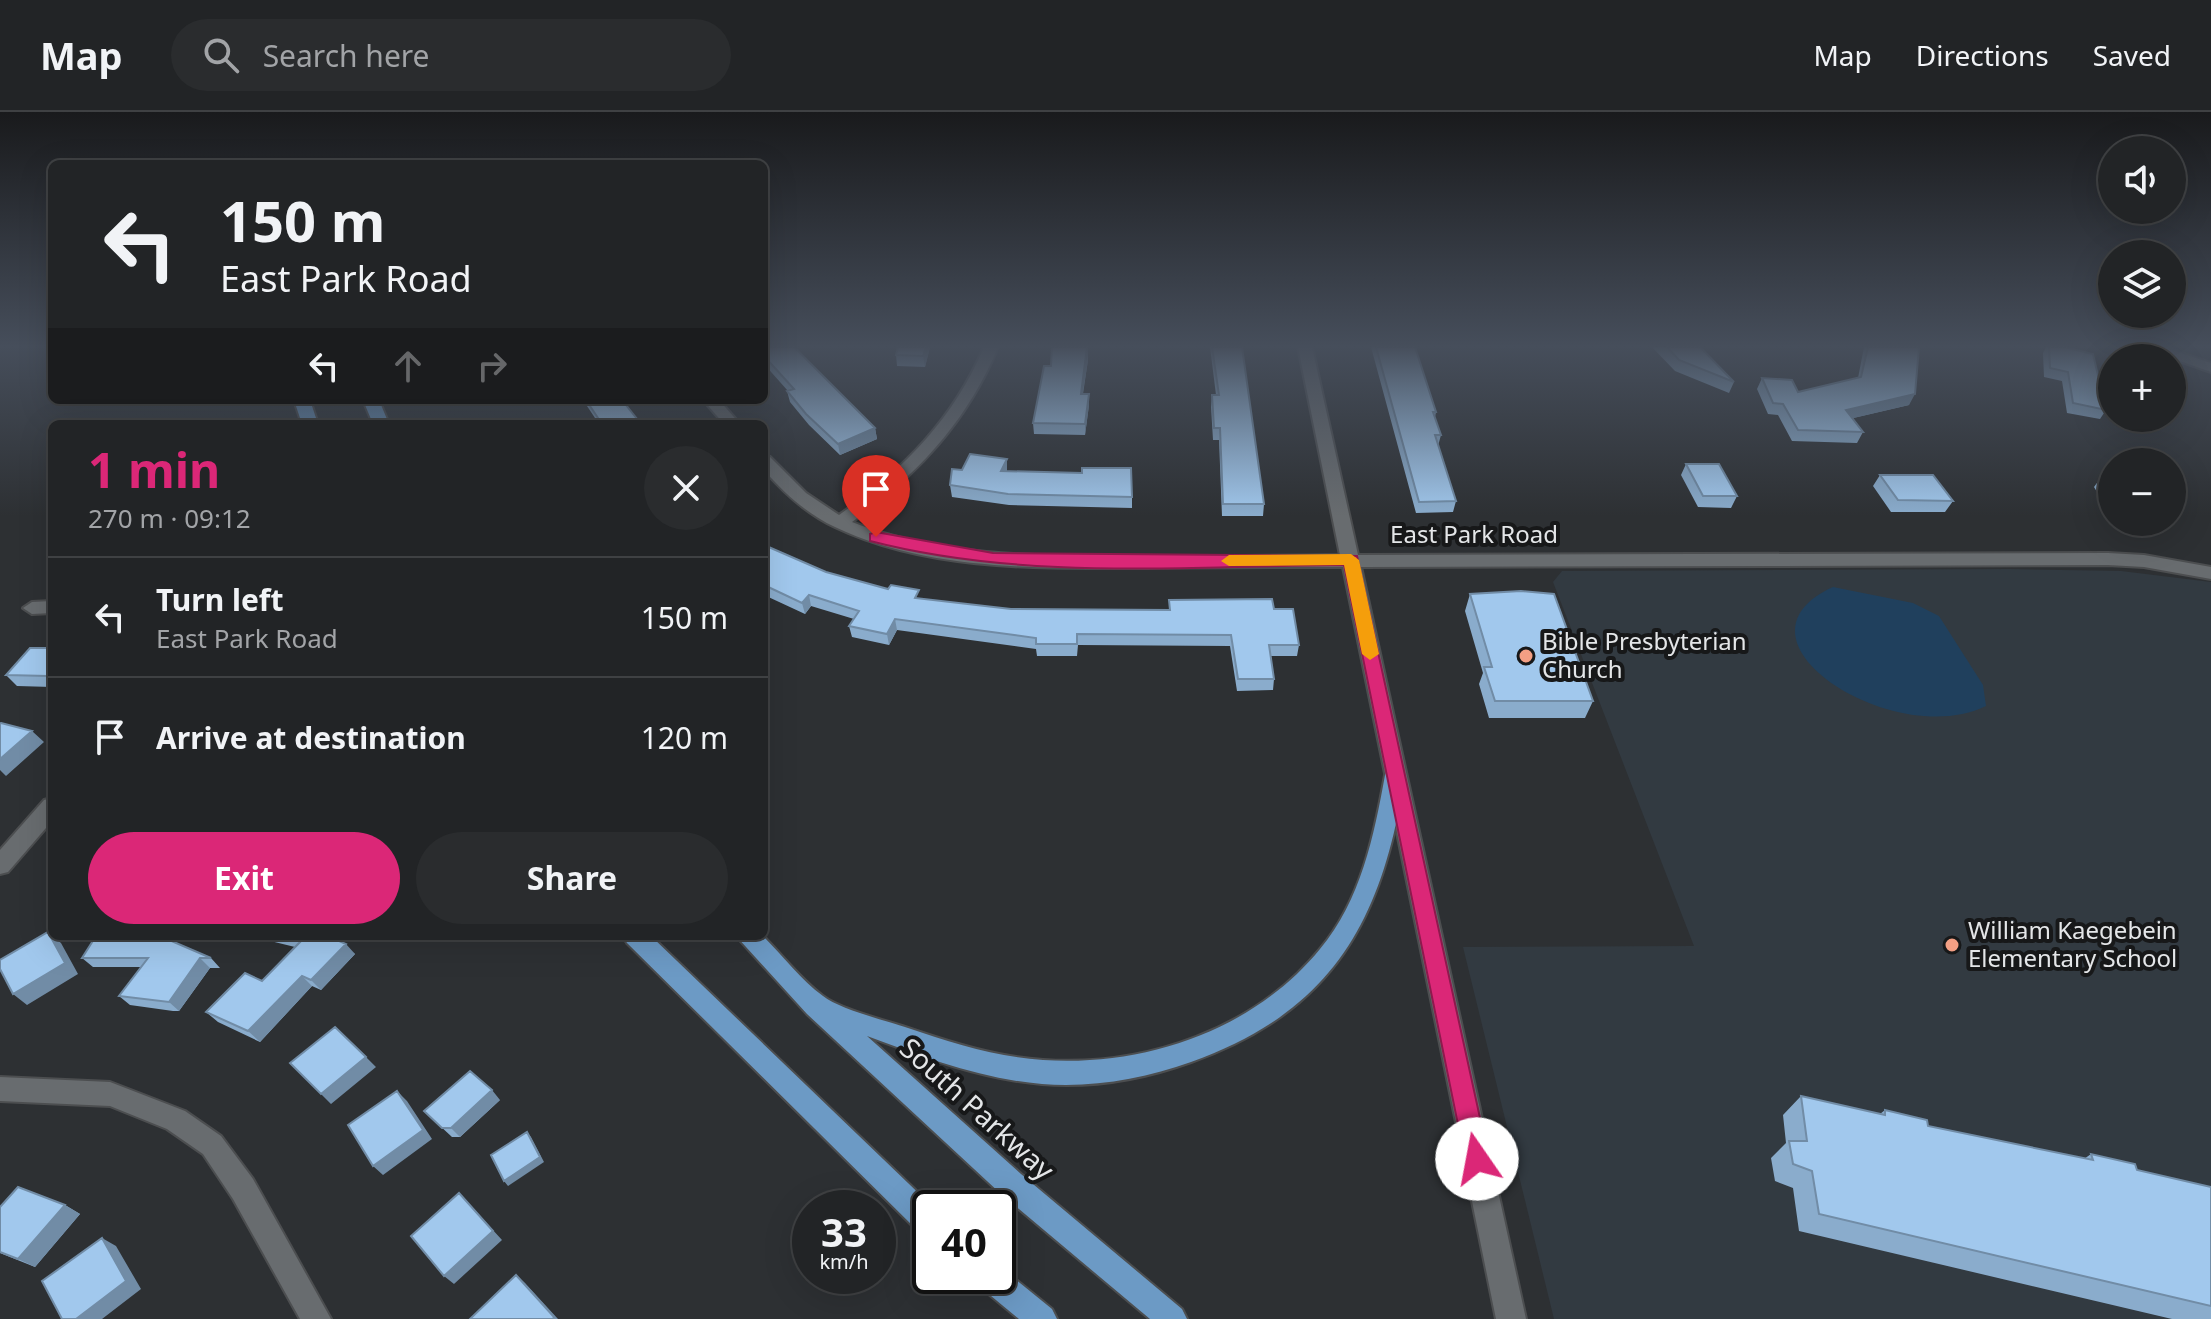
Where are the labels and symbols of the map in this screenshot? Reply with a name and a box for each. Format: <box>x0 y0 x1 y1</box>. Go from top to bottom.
pin <box>842 455 910 537</box>
street label: East Park Road <box>1390 517 1558 550</box>
place label: Bible Presbyterian Church <box>1542 624 1747 685</box>
marker: Bible Presbyterian Church <box>1517 647 1535 665</box>
place label: William Kaegebein Elementary School <box>1968 913 2177 974</box>
marker: William Kaegebein Elementary School <box>1943 936 1961 954</box>
street label: South Parkway <box>892 1029 1064 1188</box>
position arrow <box>1435 1117 1519 1201</box>
speed limit sign: 40 <box>912 1190 1016 1294</box>

